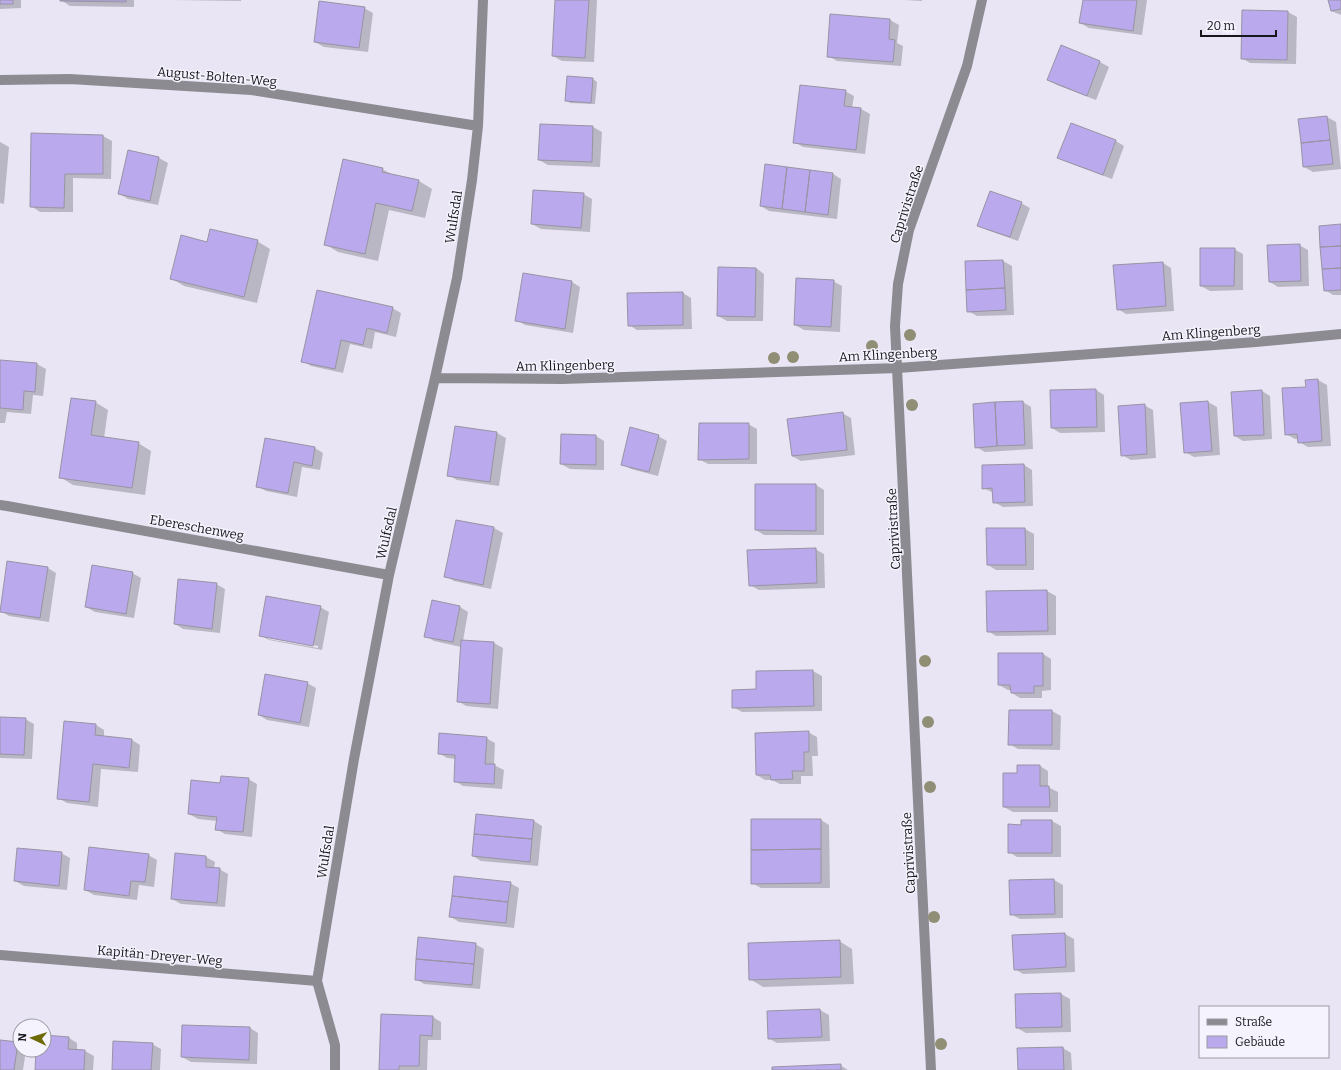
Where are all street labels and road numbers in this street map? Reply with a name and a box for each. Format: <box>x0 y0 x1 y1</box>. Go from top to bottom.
street label: August-Bolten-Weg <box>156 64 278 89</box>
street label: Caprivistraße <box>887 163 926 245</box>
street label: Wulfsdal <box>442 189 465 245</box>
street label: Am Klingenberg <box>1161 322 1261 343</box>
street label: Am Klingenberg <box>838 344 938 365</box>
street label: Am Klingenberg <box>515 357 615 374</box>
street label: Caprivistraße <box>884 488 903 570</box>
street label: Wulfsdal <box>373 505 400 561</box>
street label: Ebereschenweg <box>149 512 245 543</box>
street label: Caprivistraße <box>899 812 918 894</box>
street label: Wulfsdal <box>314 824 337 880</box>
street label: Kapitän-Dreyer-Weg <box>97 943 223 968</box>

